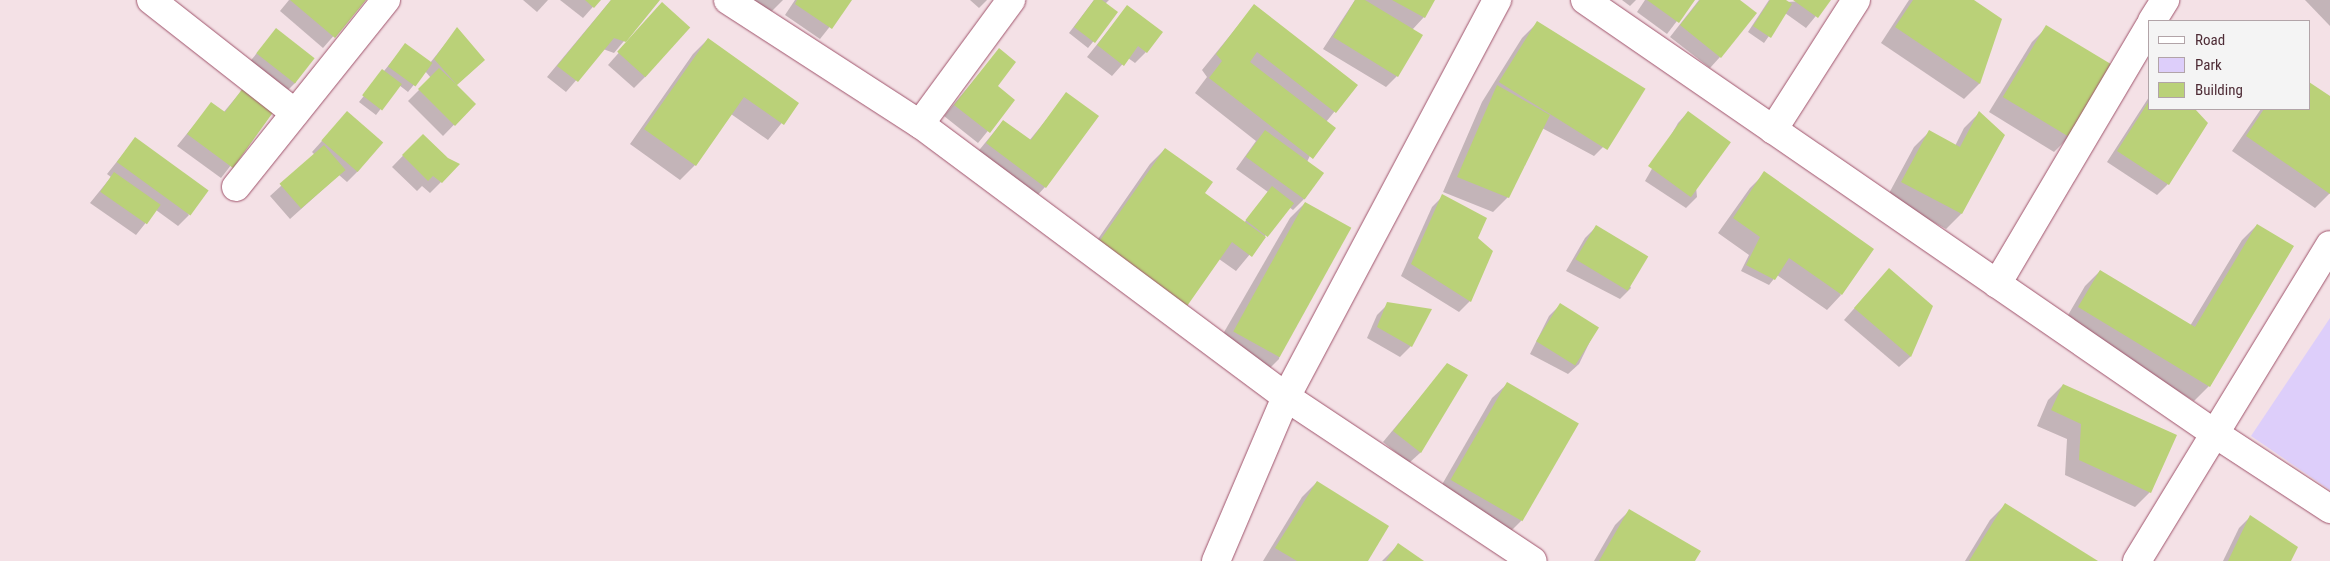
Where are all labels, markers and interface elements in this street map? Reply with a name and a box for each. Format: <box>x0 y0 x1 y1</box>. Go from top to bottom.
legend <box>2148 20 2310 110</box>
text: Road <box>2195 31 2225 49</box>
text: Park <box>2195 56 2222 74</box>
text: Building <box>2195 81 2243 99</box>

